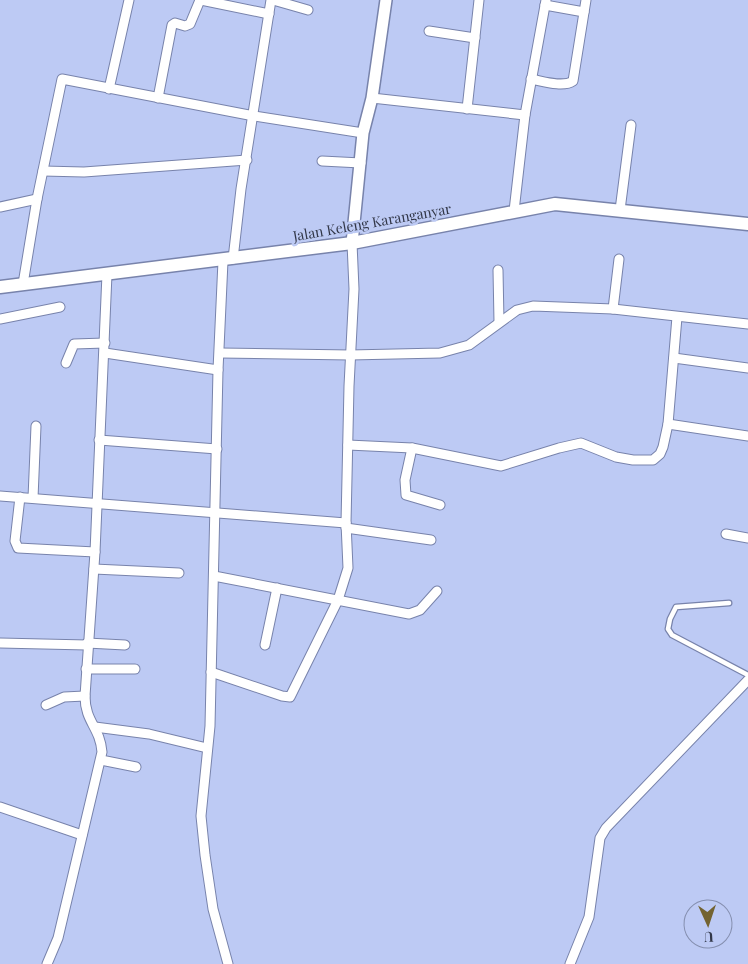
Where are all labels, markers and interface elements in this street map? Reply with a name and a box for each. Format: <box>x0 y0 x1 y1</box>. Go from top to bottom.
street label: Jalan Keleng Karanganyar <box>290 199 453 245</box>
north arrow <box>683 899 733 949</box>
text: U <box>703 928 714 947</box>

